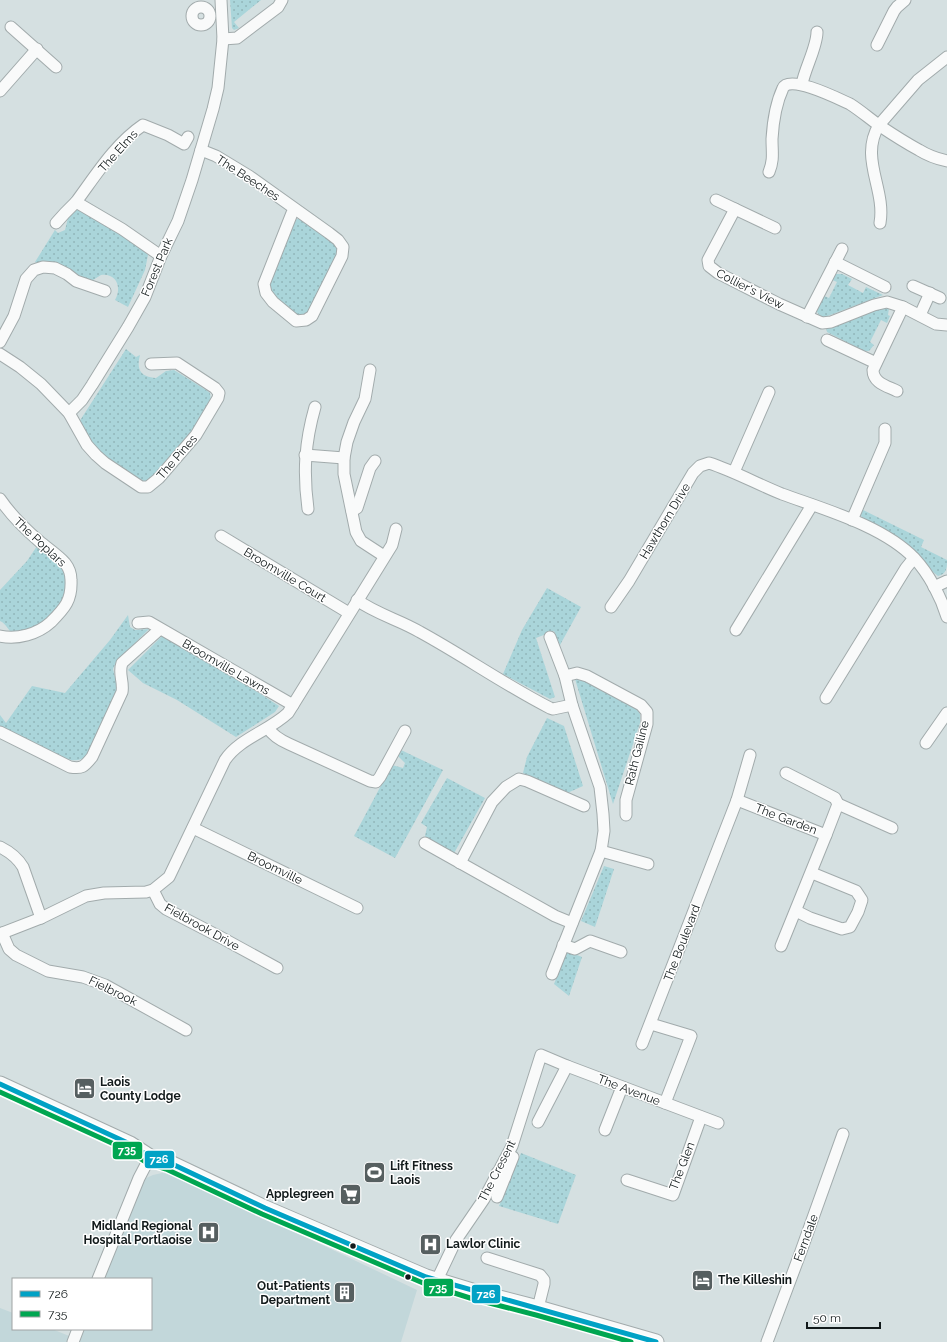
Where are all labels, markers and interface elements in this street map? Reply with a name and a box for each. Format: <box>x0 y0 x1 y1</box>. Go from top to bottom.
street label: The Elms <box>95 127 141 175</box>
street label: The Beeches <box>214 152 283 204</box>
street label: Forest Park <box>138 235 176 298</box>
street label: Collier's View <box>714 266 786 312</box>
street label: The Pines <box>154 432 200 482</box>
street label: Hawthorn Drive <box>637 481 693 561</box>
street label: The Poplars <box>11 514 69 570</box>
street label: Broomville Court <box>241 545 329 605</box>
street label: Broomville Lawns <box>180 636 272 698</box>
street label: Rath Gailine <box>622 719 652 787</box>
street label: The Garden <box>753 801 819 837</box>
street label: Broomville <box>245 849 305 887</box>
street label: Fielbrook Drive <box>162 901 242 953</box>
street label: The Boulevard <box>661 903 703 983</box>
street label: Fielbrook <box>87 973 140 1009</box>
street label: The Avenue <box>596 1072 662 1108</box>
place label: Laois County Lodge <box>100 1075 181 1103</box>
hotel icon: Laois County Lodge <box>71 1076 97 1102</box>
street label: The Cresent <box>475 1138 519 1204</box>
street label: The Glen <box>666 1140 698 1192</box>
line badge: 735 <box>112 1141 143 1160</box>
text: 735 <box>118 1144 136 1157</box>
line badge: 726 <box>144 1150 175 1169</box>
text: 726 <box>149 1153 169 1166</box>
place label: Lift Fitness Laois <box>390 1159 453 1187</box>
sports icon: Lift Fitness Laois <box>362 1160 388 1186</box>
supermarket icon: Applegreen <box>337 1181 363 1207</box>
place label: Applegreen <box>266 1187 334 1201</box>
street label: Ferndale <box>791 1212 821 1264</box>
place label: Midland Regional Hospital Portlaoise <box>83 1219 192 1247</box>
hospital icon: Midland Regional Hospital Portlaoise <box>195 1220 221 1246</box>
hospital icon: Lawlor Clinic <box>417 1231 443 1257</box>
place label: Lawlor Clinic <box>446 1237 520 1251</box>
unlabelled marker <box>348 1241 358 1251</box>
hotel icon: The Killeshin <box>690 1267 716 1293</box>
unlabelled marker <box>403 1272 413 1282</box>
place label: The Killeshin <box>718 1273 792 1287</box>
legend <box>12 1278 152 1330</box>
line badge: 735 <box>423 1278 454 1297</box>
place label: Out-Patients Department <box>257 1279 330 1307</box>
building icon: Out-Patients Department <box>332 1280 358 1306</box>
text: 735 <box>429 1282 447 1295</box>
line badge: 726 <box>471 1284 501 1304</box>
text: 726 <box>48 1287 68 1301</box>
text: 726 <box>476 1288 496 1301</box>
scale bar <box>807 1304 880 1330</box>
text: 735 <box>48 1307 68 1321</box>
text: 50 m <box>813 1311 841 1325</box>

